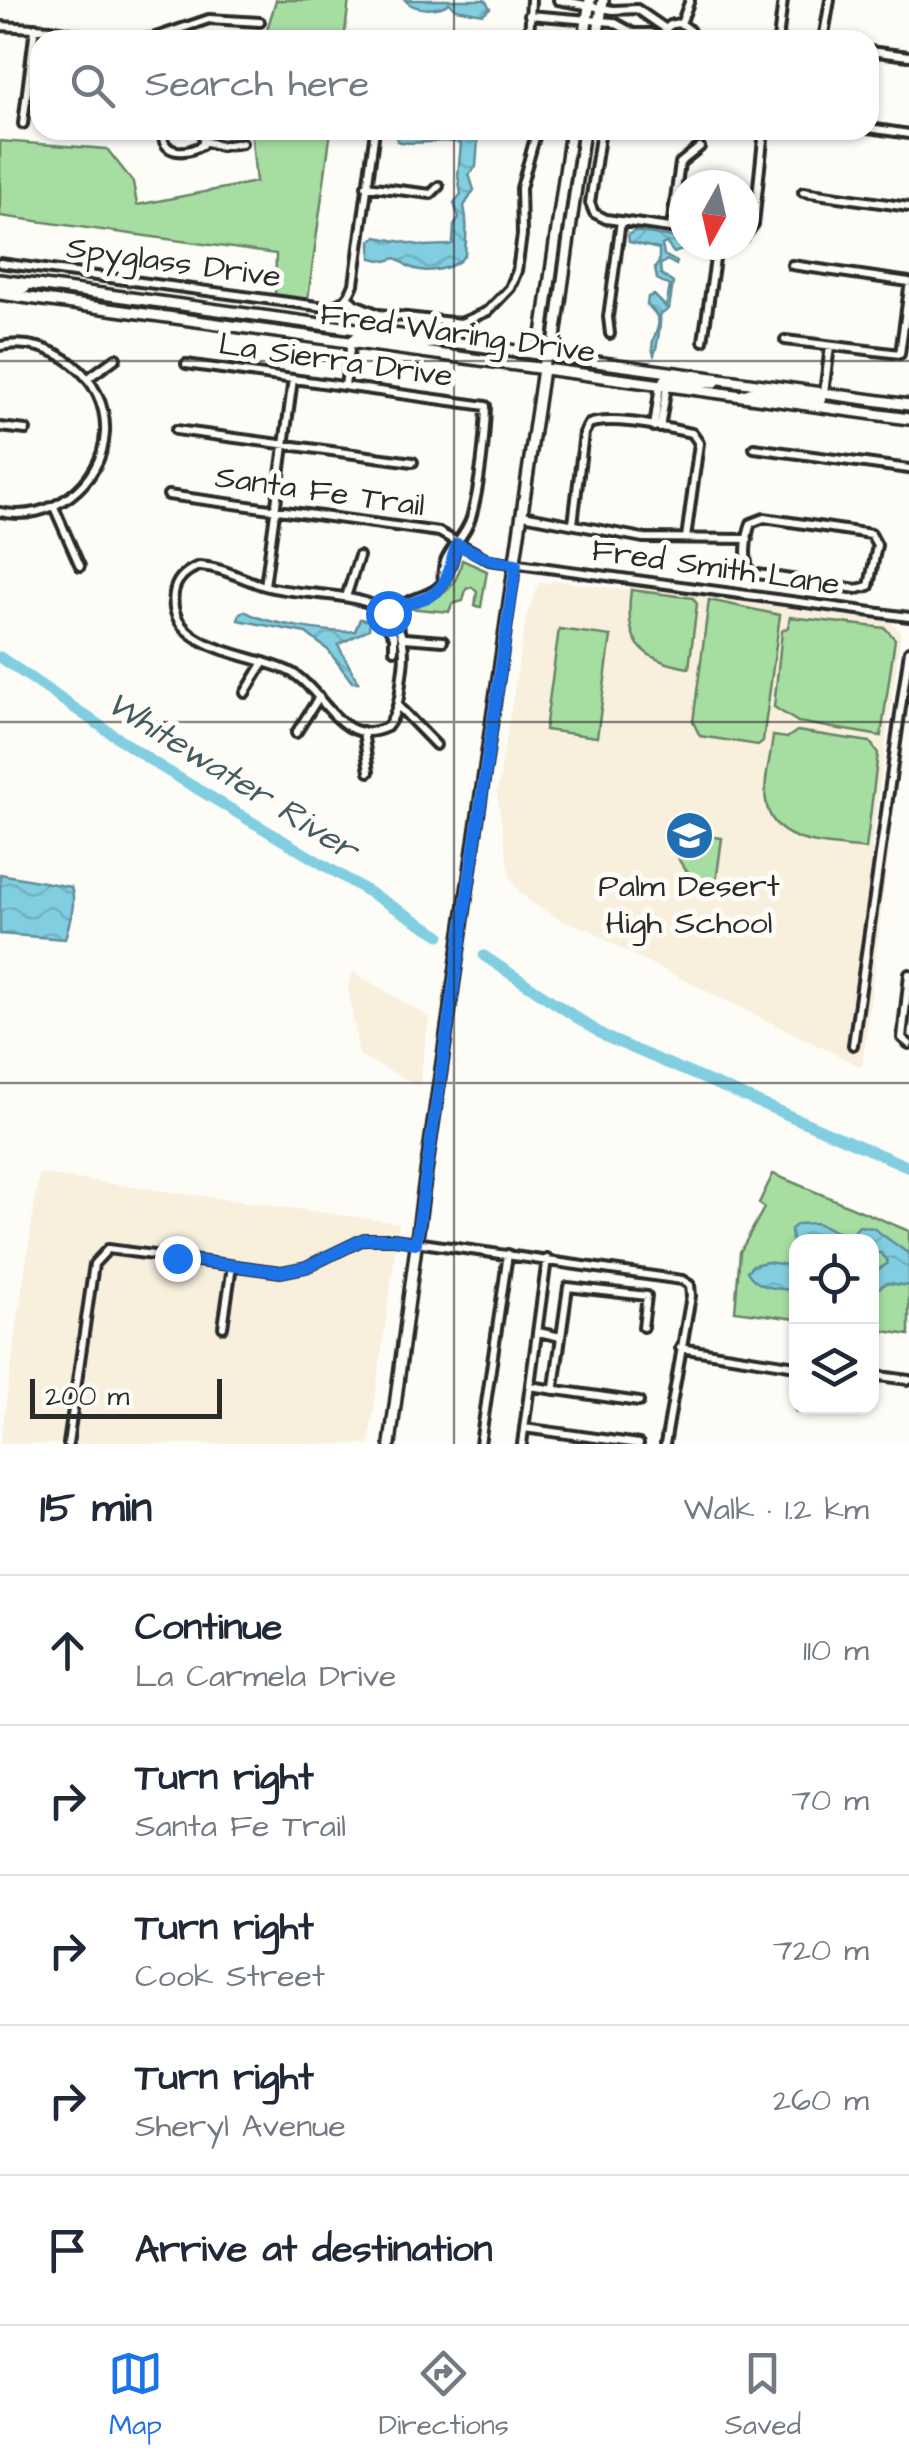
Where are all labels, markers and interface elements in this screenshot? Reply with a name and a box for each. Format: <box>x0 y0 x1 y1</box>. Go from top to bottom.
search box <box>30 30 879 140</box>
icon: search <box>65 58 120 113</box>
text: Search here <box>145 59 369 111</box>
north arrow <box>669 170 759 260</box>
street label: Spyglass Drive <box>64 225 284 300</box>
street label: Fred Waring Drive <box>317 292 598 375</box>
street label: La Sierra Drive <box>216 322 456 399</box>
street label: Santa Fe Trail <box>212 455 427 528</box>
street label: Fred Smith Lane <box>589 528 843 607</box>
route start <box>366 591 412 637</box>
water label: Whitewater River <box>97 679 370 875</box>
school or university icon: Palm Desert High School <box>663 809 715 861</box>
place label: Palm Desert High School <box>598 864 780 946</box>
map controls <box>789 1234 879 1414</box>
button: locate <box>789 1234 879 1324</box>
route end <box>155 1236 201 1282</box>
button: layers <box>789 1324 879 1414</box>
scale bar <box>30 1374 222 1418</box>
text: 200 m <box>45 1377 129 1416</box>
text: 15 min <box>40 1480 152 1538</box>
text: Walk · 1.2 km <box>684 1487 869 1532</box>
text: Continue <box>135 1602 282 1654</box>
icon: ahead <box>40 1623 95 1678</box>
text: 110 m <box>803 1628 869 1673</box>
text: La Carmela Drive <box>135 1654 396 1699</box>
text: Turn right <box>135 1752 314 1804</box>
icon: right <box>40 1773 95 1828</box>
text: 70 m <box>791 1778 869 1823</box>
text: Santa Fe Trail <box>135 1804 346 1849</box>
text: Turn right <box>135 1902 314 1954</box>
icon: right <box>40 1923 95 1978</box>
text: 720 m <box>773 1928 869 1973</box>
text: Cook Street <box>135 1954 325 1999</box>
text: Turn right <box>135 2052 314 2104</box>
icon: right <box>40 2073 95 2128</box>
text: 260 m <box>773 2078 869 2123</box>
text: Sheryl Avenue <box>135 2104 346 2149</box>
icon: arrive <box>40 2223 95 2278</box>
text: Arrive at destination <box>135 2224 492 2276</box>
tab: Map <box>108 2346 163 2445</box>
tab: Directions <box>379 2346 509 2445</box>
tab: Saved <box>725 2346 801 2445</box>

